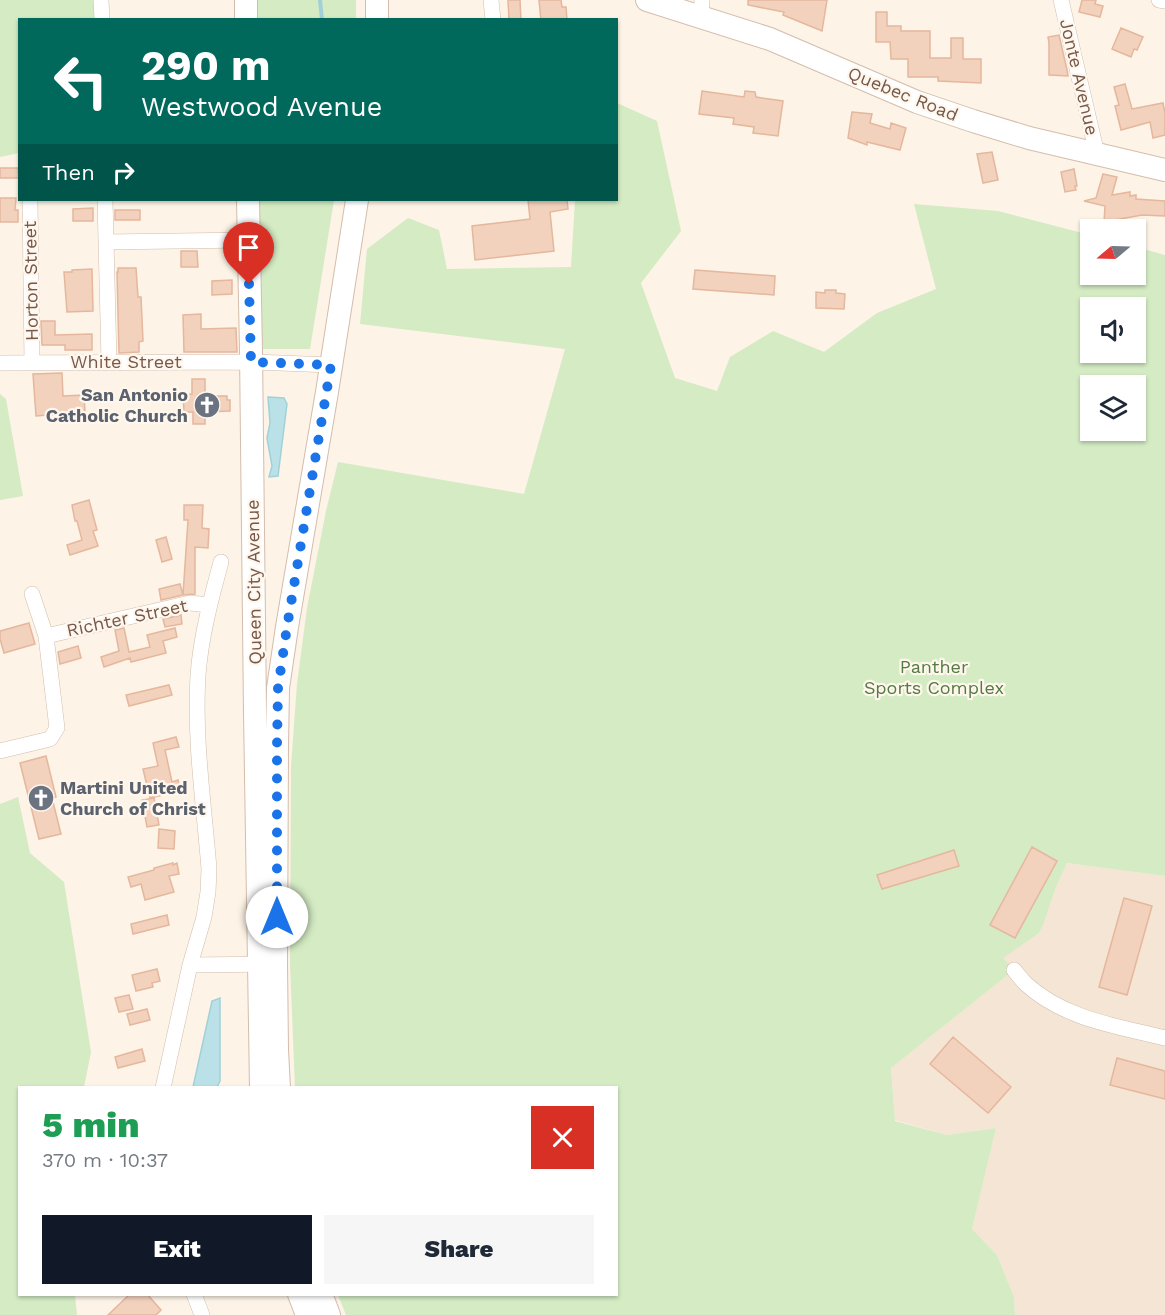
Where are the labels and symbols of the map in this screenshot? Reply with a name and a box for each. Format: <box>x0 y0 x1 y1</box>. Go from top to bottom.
street label: Jonte Avenue <box>1056 17 1103 137</box>
street label: Quebec Road <box>845 62 961 125</box>
north arrow <box>1080 219 1146 285</box>
street label: Horton Street <box>19 220 42 341</box>
pin <box>223 222 274 284</box>
street label: White Street <box>70 351 182 372</box>
place label: San Antonio Catholic Church <box>46 384 188 426</box>
church icon: San Antonio Catholic Church <box>192 390 222 420</box>
street label: Queen City Avenue <box>242 499 265 665</box>
street label: Richter Street <box>65 594 190 641</box>
park label: Panther Sports Complex <box>864 656 1004 698</box>
place label: Martini United Church of Christ <box>60 777 206 819</box>
church icon: Martini United Church of Christ <box>26 783 56 813</box>
position arrow <box>245 885 309 949</box>

